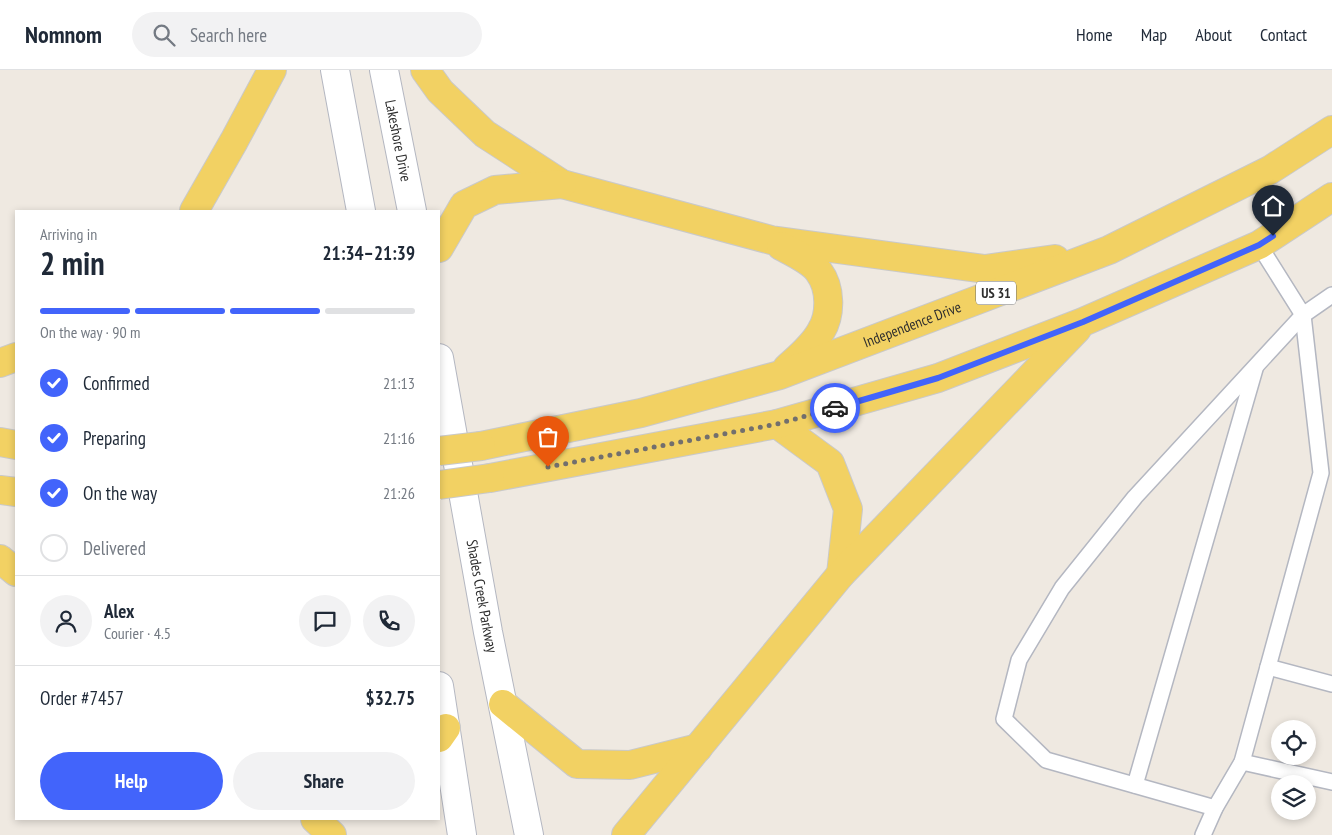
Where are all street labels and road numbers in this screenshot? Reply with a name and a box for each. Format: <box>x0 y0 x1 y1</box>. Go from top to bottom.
street label: Lakeshore Drive <box>381 98 416 183</box>
road number: US 31 <box>976 282 1016 304</box>
street label: Independence Drive <box>861 297 964 351</box>
street label: Shades Creek Parkway <box>463 538 502 655</box>

